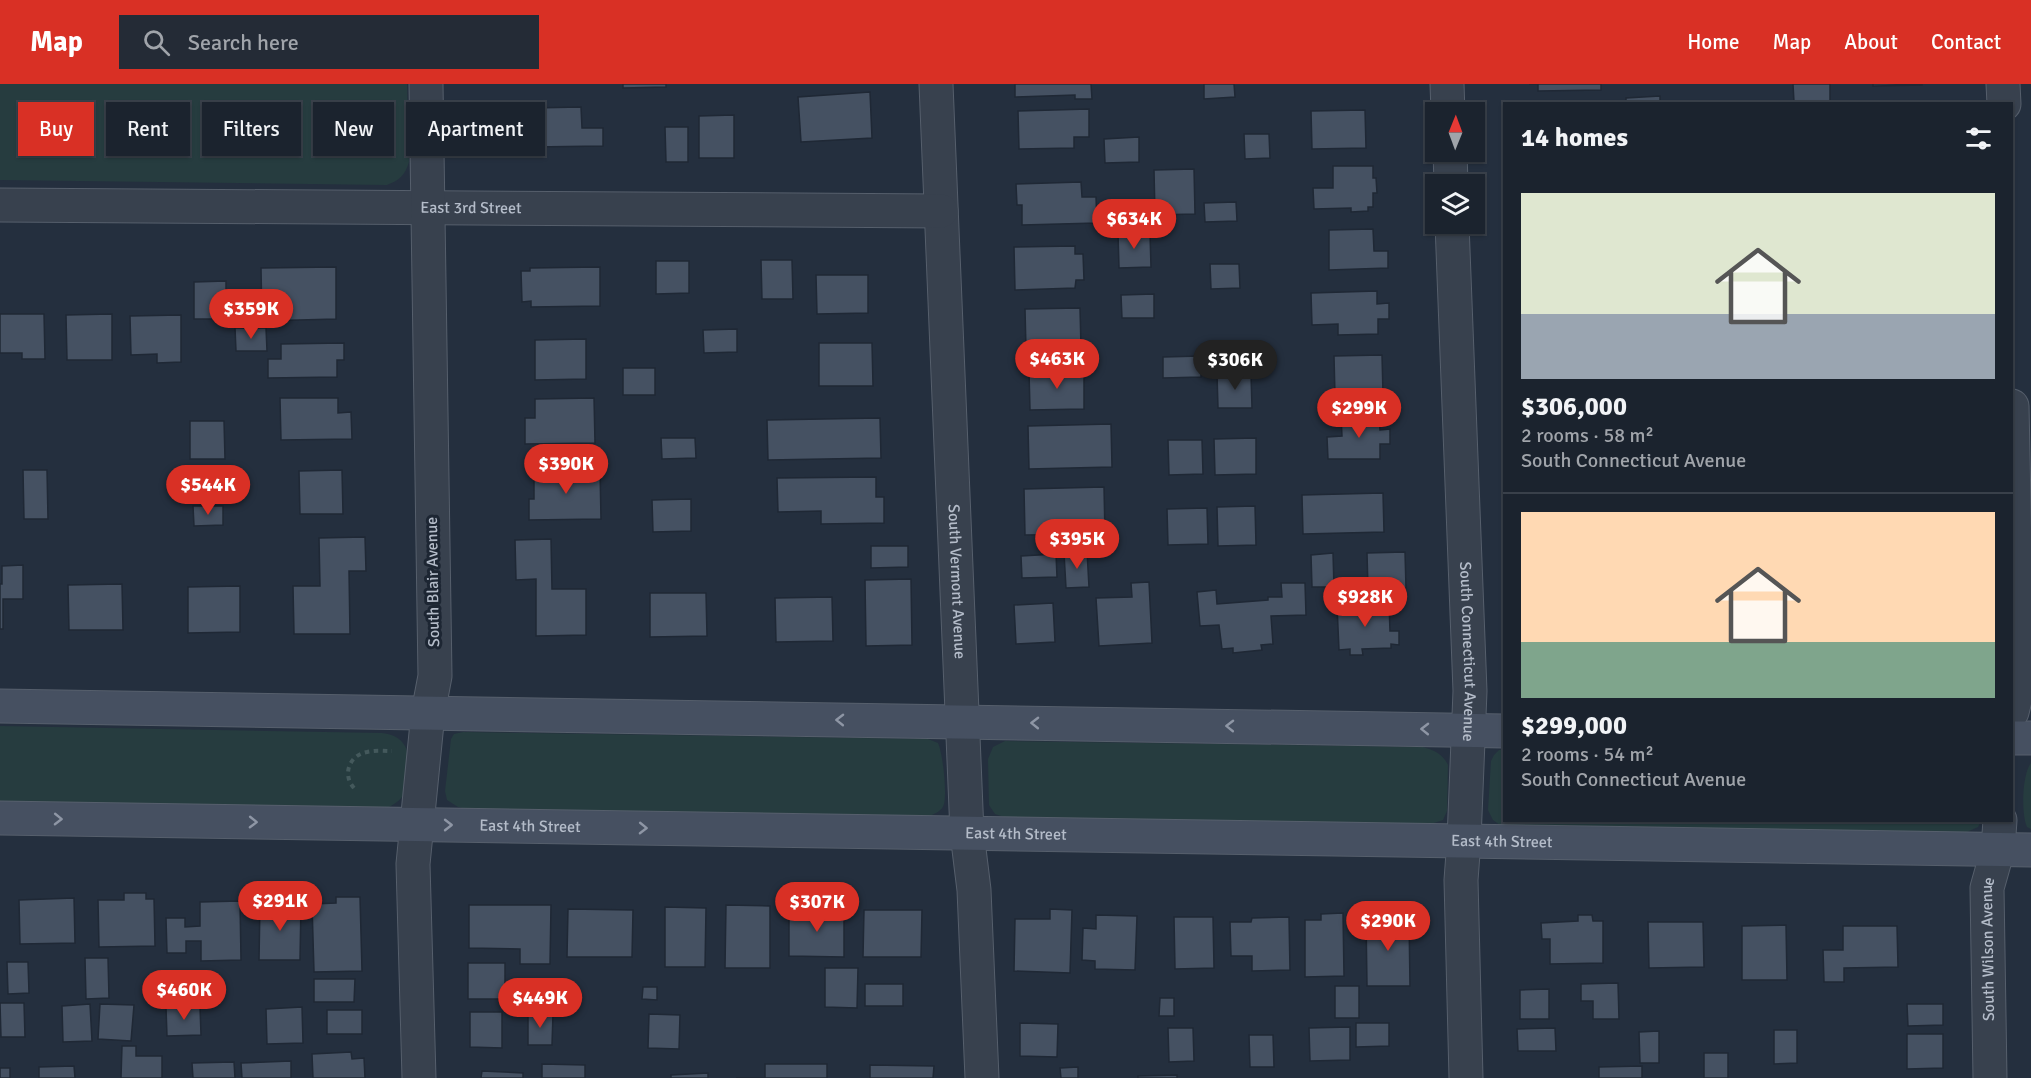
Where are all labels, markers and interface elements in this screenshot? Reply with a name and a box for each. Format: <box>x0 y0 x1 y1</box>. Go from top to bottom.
search box <box>119 15 539 69</box>
text: Map <box>30 25 83 59</box>
icon: search <box>140 26 173 59</box>
text: Search here <box>188 29 299 56</box>
text: Home <box>1687 29 1740 55</box>
text: Map <box>1773 29 1811 55</box>
text: About <box>1844 29 1898 55</box>
text: Contact <box>1931 29 2001 55</box>
chip: Buy <box>18 102 94 156</box>
chip: Rent <box>106 102 190 156</box>
chip: Filters <box>202 102 301 156</box>
chip: New <box>313 102 394 156</box>
chip: Apartment <box>406 102 545 156</box>
north arrow <box>1425 102 1485 162</box>
map controls <box>1425 102 1485 234</box>
text: 14 homes <box>1521 122 1628 154</box>
icon: filters <box>1962 122 1995 155</box>
button: layers <box>1425 174 1485 234</box>
street label: East 3rd Street <box>420 198 522 218</box>
pin: $634K <box>1092 199 1176 250</box>
text: $634K <box>1106 206 1162 231</box>
icon: home <box>1704 232 1812 340</box>
pin: $359K <box>209 289 293 340</box>
text: $359K <box>223 296 279 321</box>
pin: $463K <box>1015 339 1099 390</box>
pin: $306K <box>1193 340 1277 391</box>
text: $463K <box>1029 346 1085 371</box>
text: $306K <box>1207 347 1263 372</box>
pin: $299K <box>1317 388 1401 439</box>
text: $306,000 <box>1521 391 1627 423</box>
text: $299K <box>1331 395 1387 420</box>
text: 2 rooms · 58 m² <box>1521 423 1654 448</box>
pin: $390K <box>524 444 608 495</box>
text: South Connecticut Avenue <box>1521 448 1746 473</box>
text: $390K <box>538 451 594 476</box>
pin: $544K <box>166 465 250 516</box>
text: $544K <box>180 472 236 497</box>
street label: South Vermont Avenue <box>943 504 970 660</box>
street label: South Blair Avenue <box>422 517 444 647</box>
pin: $395K <box>1035 519 1119 570</box>
text: $395K <box>1049 526 1105 551</box>
icon: home <box>1704 551 1812 659</box>
street label: South Connecticut Avenue <box>1455 561 1480 742</box>
pin: $928K <box>1323 577 1407 628</box>
text: $928K <box>1337 584 1393 609</box>
text: $299,000 <box>1521 710 1627 742</box>
one-way arrow <box>836 713 845 726</box>
one-way arrow <box>1031 716 1040 729</box>
one-way arrow <box>1226 720 1235 732</box>
one-way arrow <box>1421 723 1430 736</box>
text: 2 rooms · 54 m² <box>1521 742 1654 767</box>
text: South Connecticut Avenue <box>1521 767 1746 792</box>
one-way arrow <box>54 813 63 825</box>
one-way arrow <box>249 816 258 828</box>
street label: East 4th Street <box>479 816 581 837</box>
one-way arrow <box>444 819 453 831</box>
one-way arrow <box>639 822 648 834</box>
street label: East 4th Street <box>965 823 1067 845</box>
street label: East 4th Street <box>1451 831 1553 852</box>
street label: South Wilson Avenue <box>1977 875 2000 1021</box>
pin: $291K <box>238 881 322 932</box>
pin: $307K <box>775 882 859 933</box>
text: $291K <box>252 888 308 913</box>
text: $307K <box>789 889 845 914</box>
pin: $290K <box>1346 901 1430 952</box>
text: $290K <box>1360 908 1416 933</box>
pin: $460K <box>142 970 226 1021</box>
text: $460K <box>156 977 212 1002</box>
pin: $449K <box>498 978 582 1029</box>
text: $449K <box>512 985 568 1010</box>

